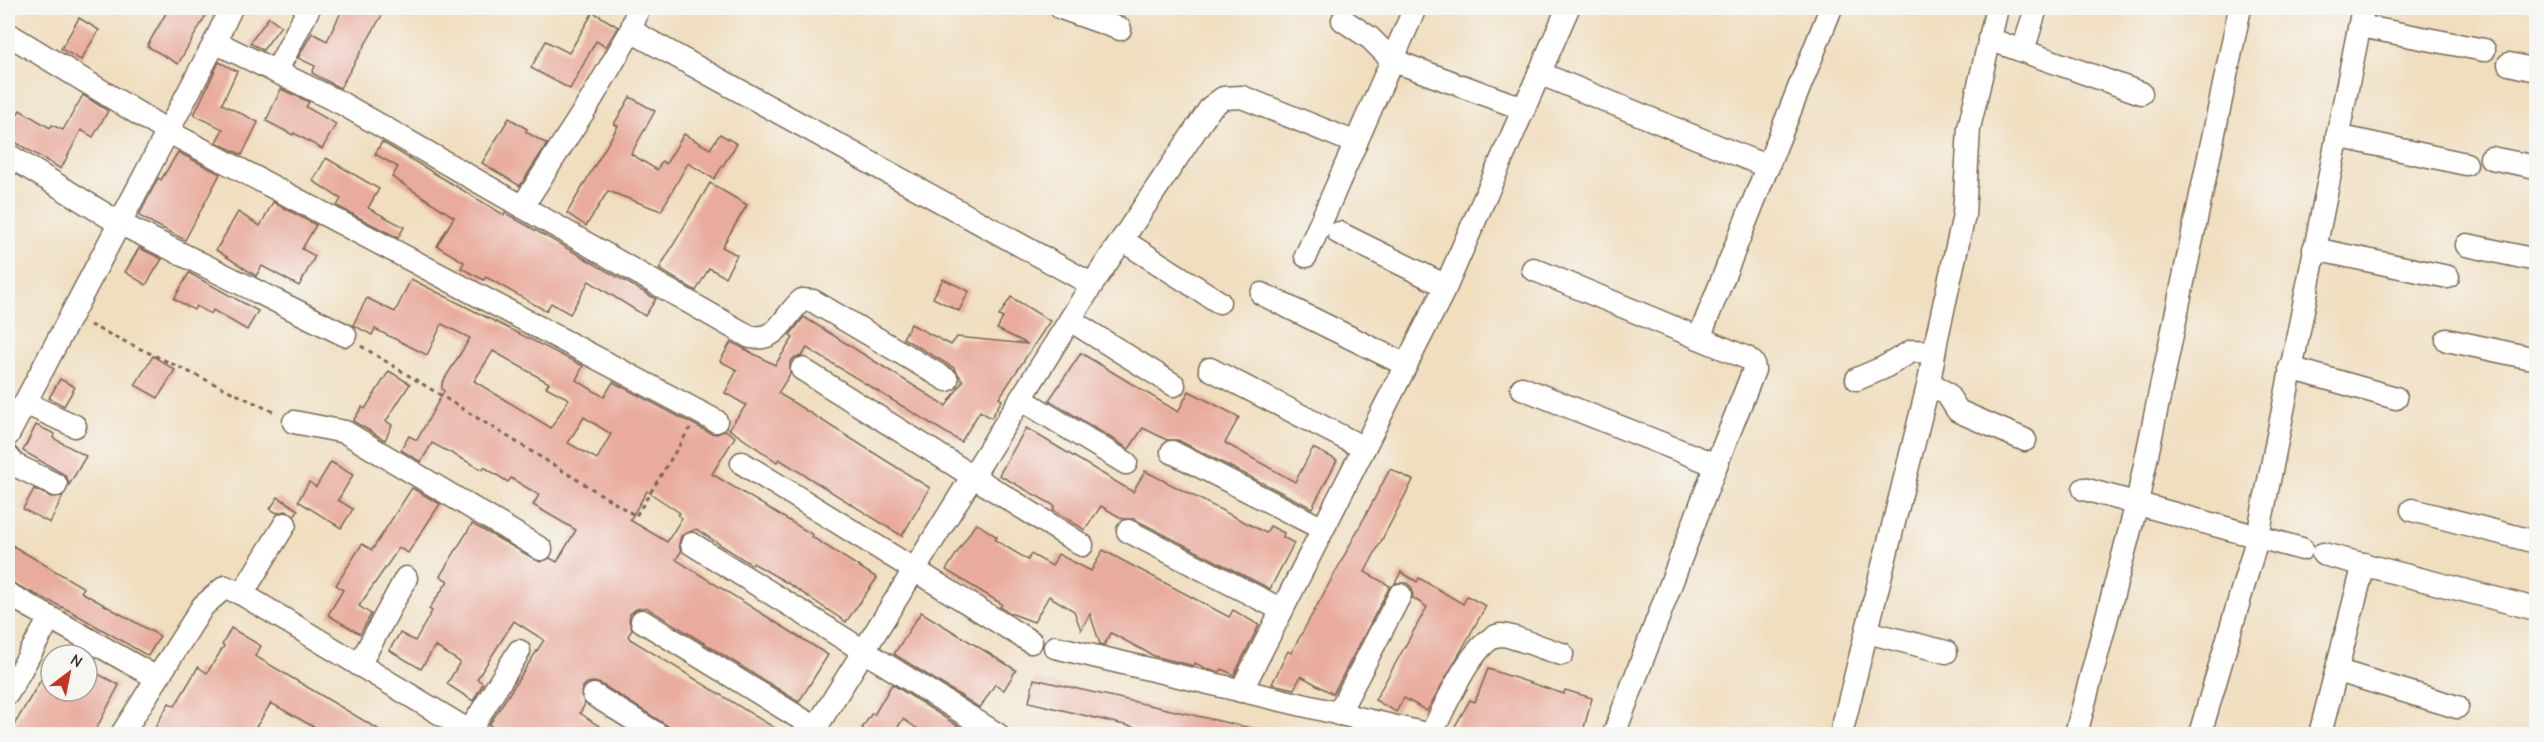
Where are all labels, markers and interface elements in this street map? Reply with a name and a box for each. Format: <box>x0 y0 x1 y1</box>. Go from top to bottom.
north arrow <box>39 643 99 703</box>
text: N <box>67 651 86 672</box>

